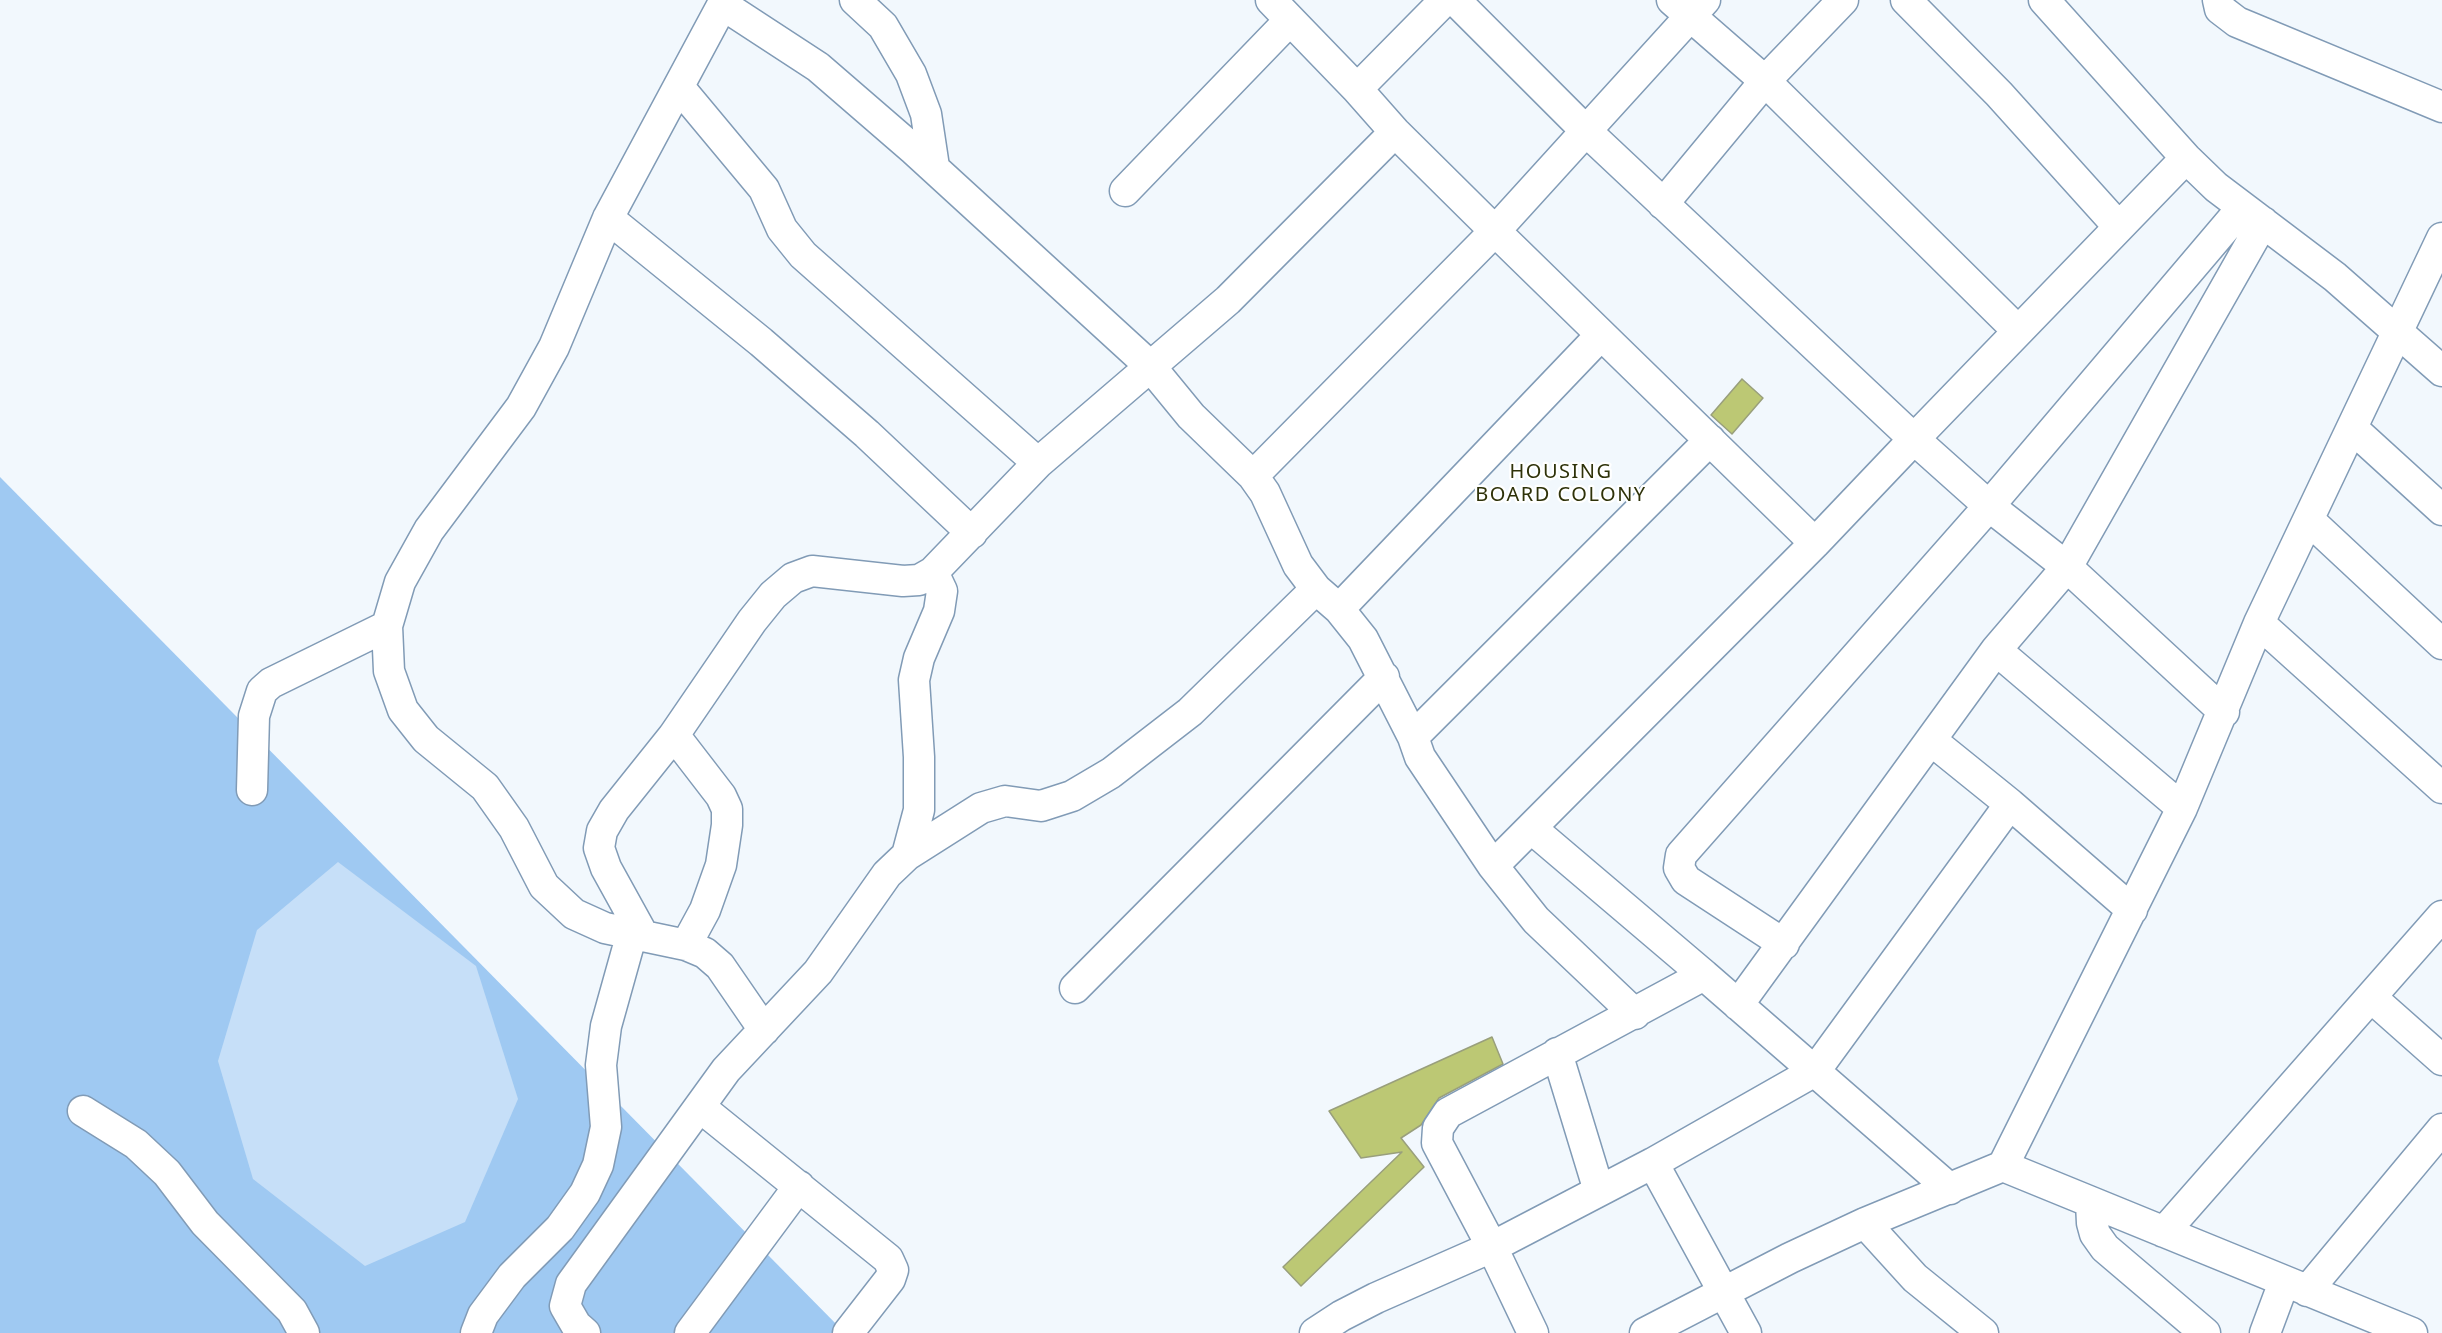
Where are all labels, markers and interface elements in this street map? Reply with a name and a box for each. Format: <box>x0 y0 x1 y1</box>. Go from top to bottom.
district label: HOUSING BOARD COLONY <box>1475 460 1647 507</box>

